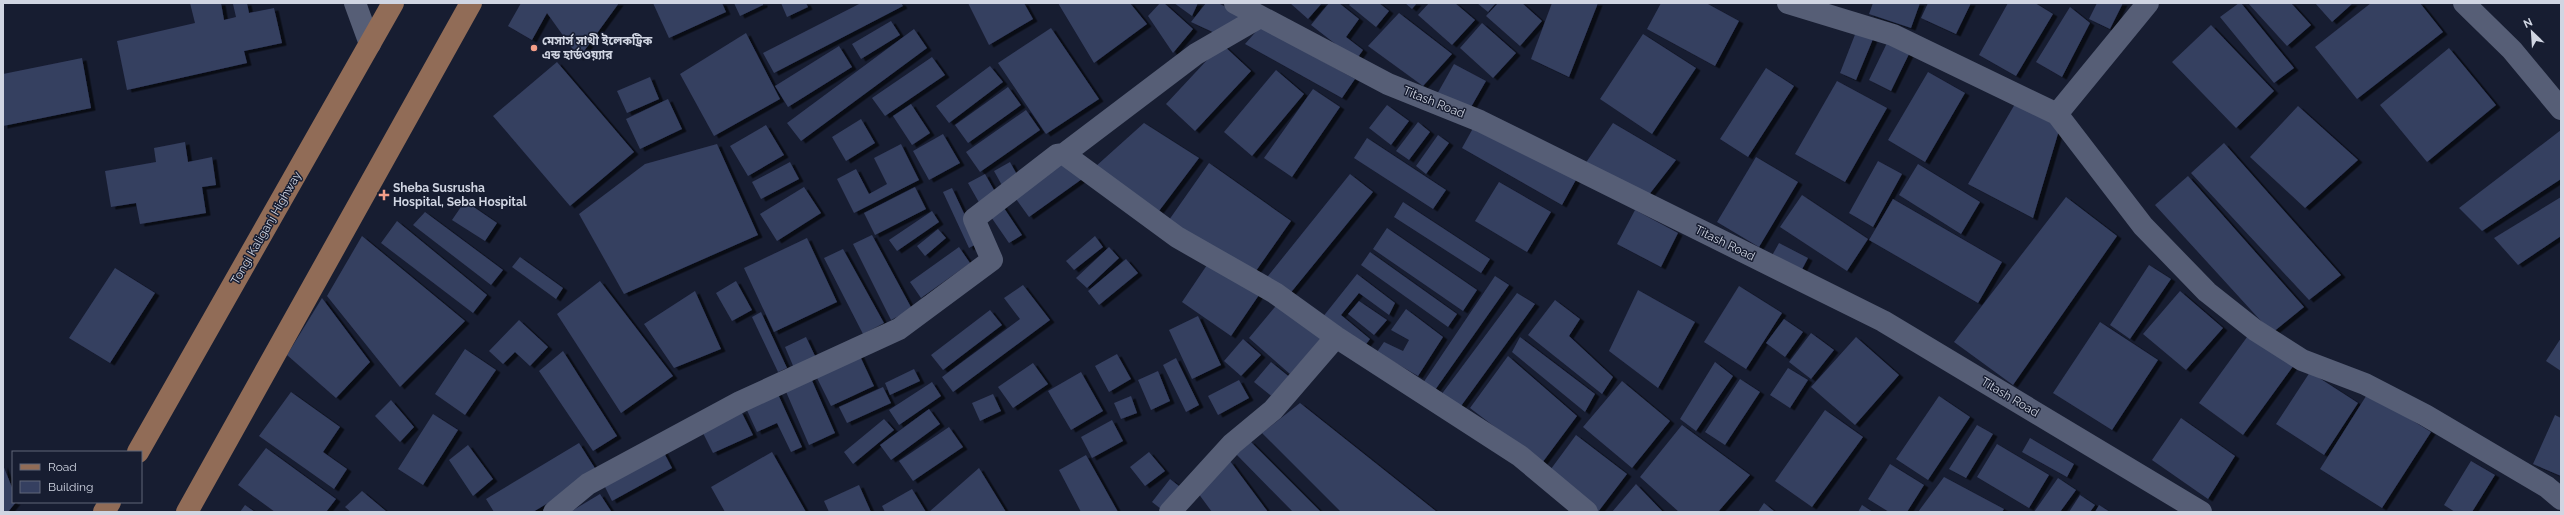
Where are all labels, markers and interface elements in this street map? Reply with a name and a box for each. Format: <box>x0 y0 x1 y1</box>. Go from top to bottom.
north arrow <box>2512 12 2552 52</box>
text: N <box>2521 16 2535 31</box>
place label: মেসার্স সাথী ইলেকট্রিক এন্ড হার্ডওয়্যার <box>542 33 653 62</box>
marker: মেসার্স সাথী ইলেকট্রিক এন্ড হার্ডওয়্যার <box>529 43 539 53</box>
street label: Titash Road <box>1401 83 1467 121</box>
street label: Tongi Kaliganj Highway <box>228 169 304 287</box>
place label: Sheba Susrusha Hospital, Seba Hospital <box>393 181 527 209</box>
marker: Sheba Susrusha Hospital, Seba Hospital <box>378 189 390 201</box>
street label: Titash Road <box>1693 222 1757 264</box>
street label: Titash Road <box>1978 374 2042 420</box>
legend <box>12 451 142 503</box>
text: Road <box>48 460 77 474</box>
text: Building <box>48 480 94 494</box>

